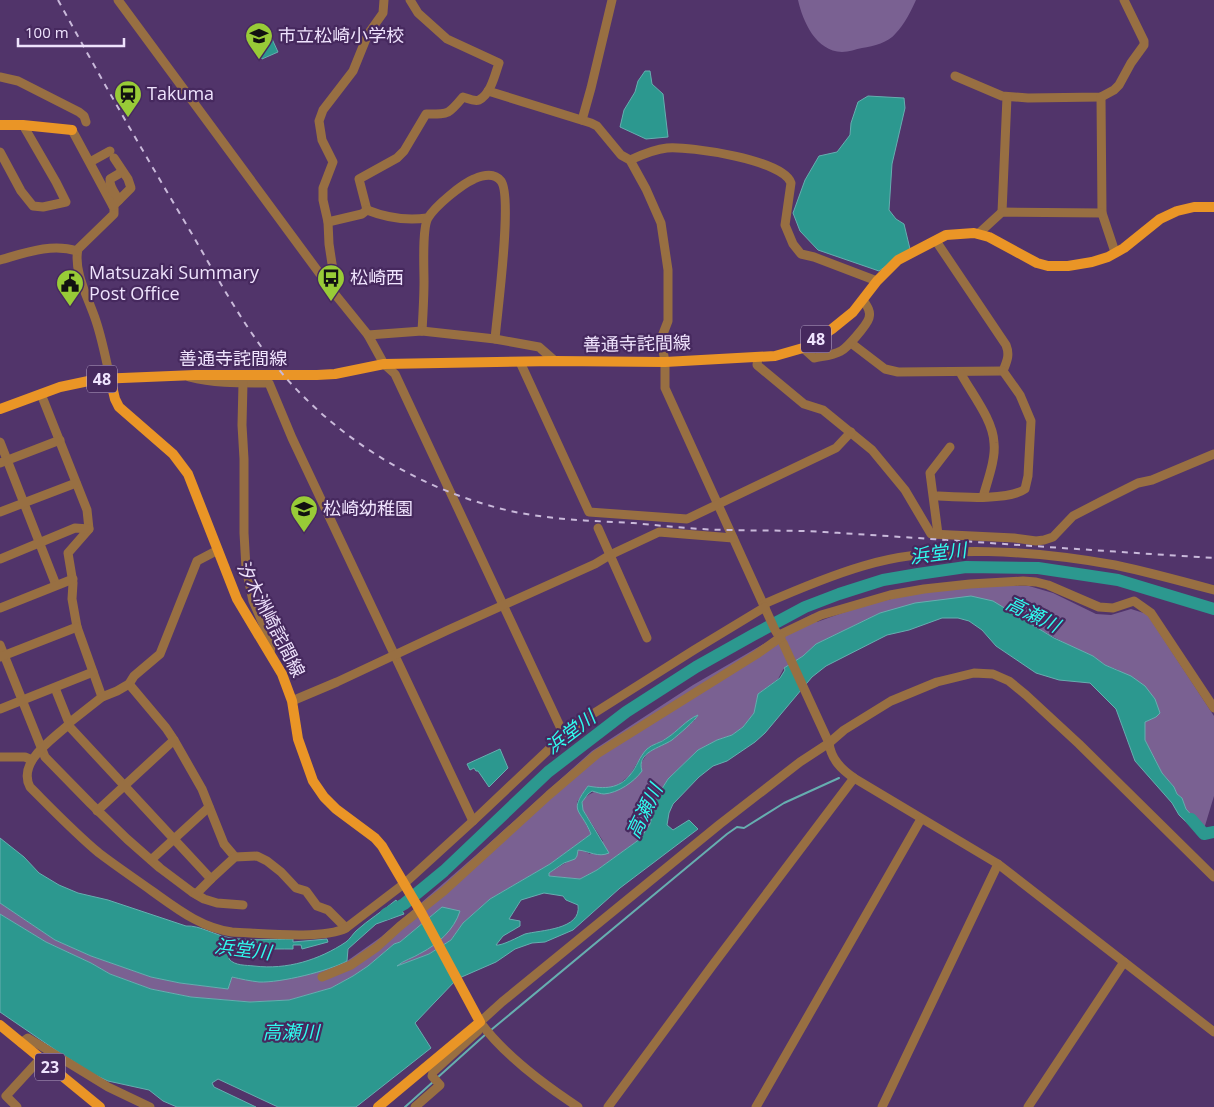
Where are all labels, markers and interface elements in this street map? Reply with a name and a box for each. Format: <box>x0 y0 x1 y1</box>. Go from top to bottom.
scale bar <box>18 15 124 47</box>
school or university icon: 市立松崎小学校 <box>244 21 274 60</box>
text: 100 m <box>25 22 69 42</box>
place label: 市立松崎小学校 <box>278 23 404 47</box>
station icon: Takuma <box>113 79 143 118</box>
place label: Takuma <box>147 81 214 105</box>
place label: Matsuzaki Summary Post Office <box>89 260 260 305</box>
bus stop icon: 松崎西 <box>316 263 346 302</box>
place label: 松崎西 <box>350 265 404 289</box>
public building icon: Matsuzaki Summary Post Office <box>55 268 85 307</box>
road number: 48 <box>801 326 831 352</box>
street label: 善通寺詫間線 <box>583 330 691 356</box>
street label: 善通寺詫間線 <box>179 346 287 370</box>
road number: 48 <box>87 366 117 392</box>
school or university icon: 松崎幼稚園 <box>289 494 319 533</box>
place label: 松崎幼稚園 <box>323 496 413 520</box>
water label: 浜堂川 <box>908 536 970 569</box>
street label: 汐木洲崎詫間線 <box>233 558 311 681</box>
water label: 高瀬川 <box>1002 590 1066 639</box>
water label: 浜堂川 <box>539 703 602 760</box>
water label: 高瀬川 <box>620 778 669 842</box>
water label: 浜堂川 <box>213 933 275 966</box>
water label: 高瀬川 <box>262 1019 321 1045</box>
road number: 23 <box>35 1054 65 1080</box>

